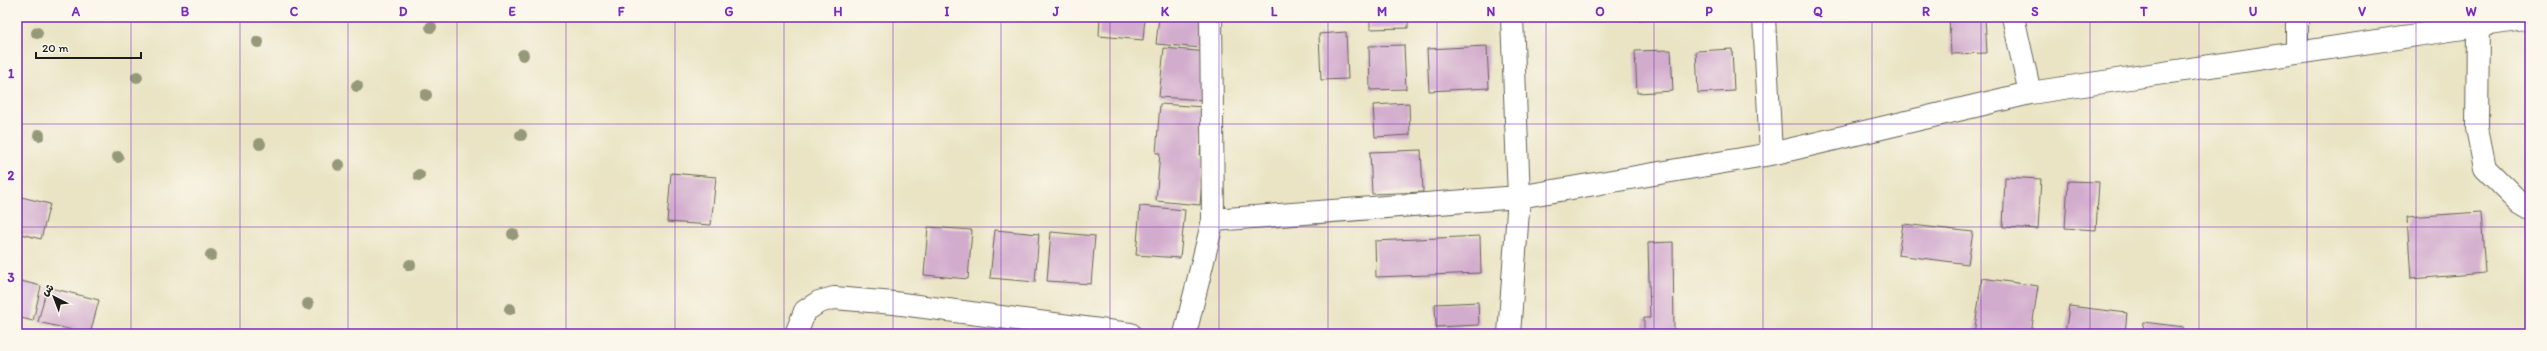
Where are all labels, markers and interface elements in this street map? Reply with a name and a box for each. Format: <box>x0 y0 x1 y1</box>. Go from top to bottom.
text: A <box>71 4 81 19</box>
text: B <box>181 4 190 19</box>
text: C <box>290 4 299 19</box>
text: D <box>399 4 408 19</box>
text: E <box>508 4 516 19</box>
text: F <box>618 4 625 19</box>
text: G <box>725 4 734 19</box>
text: H <box>834 4 843 19</box>
text: I <box>945 4 950 19</box>
text: J <box>1052 4 1060 19</box>
text: K <box>1161 4 1170 19</box>
text: L <box>1271 4 1278 19</box>
text: M <box>1377 4 1387 19</box>
text: N <box>1487 4 1496 19</box>
text: O <box>1595 4 1605 19</box>
text: P <box>1705 4 1713 19</box>
text: Q <box>1813 4 1823 19</box>
text: R <box>1922 4 1930 19</box>
text: S <box>2031 4 2039 19</box>
text: T <box>2139 4 2148 19</box>
text: U <box>2249 4 2258 19</box>
text: V <box>2358 4 2366 19</box>
text: W <box>2465 4 2477 19</box>
scale bar <box>36 34 141 60</box>
text: 20 m <box>42 41 69 55</box>
text: 1 <box>8 66 14 81</box>
text: 2 <box>8 168 15 183</box>
text: 3 <box>7 270 15 285</box>
north arrow <box>34 277 74 317</box>
text: ش <box>39 281 56 299</box>

